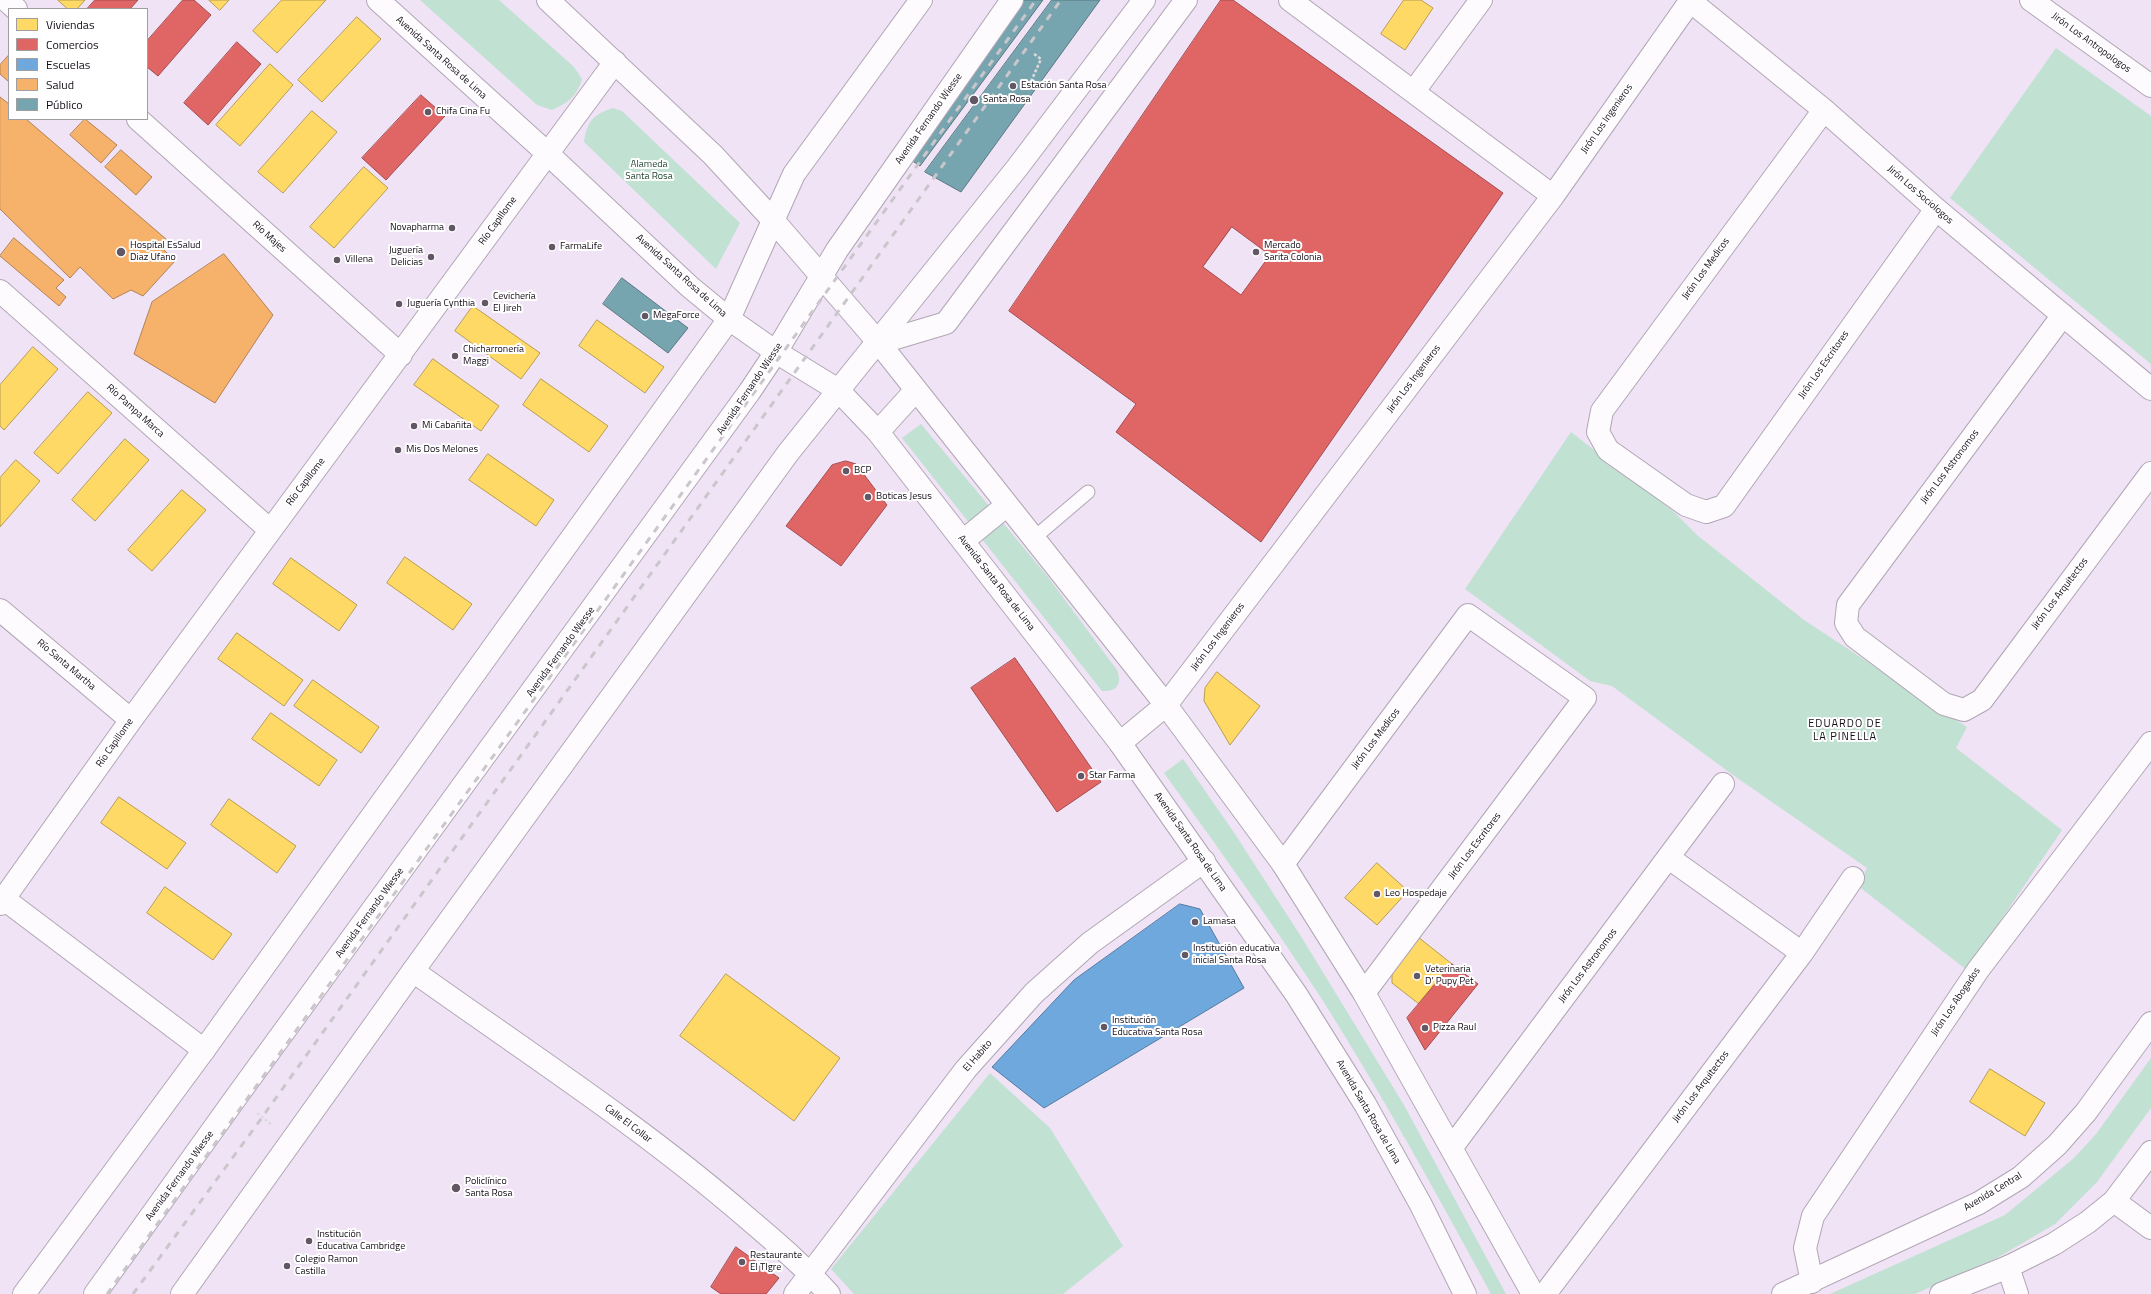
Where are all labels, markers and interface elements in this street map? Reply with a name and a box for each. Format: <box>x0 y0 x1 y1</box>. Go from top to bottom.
legend <box>8 8 148 120</box>
street label: Jirón Los Antropologos <box>2049 10 2133 76</box>
street label: Avenida Santa Rosa de Lima <box>393 14 489 102</box>
text: Viviendas <box>46 15 94 34</box>
text: Comercios <box>46 35 99 54</box>
text: Escuelas <box>46 55 90 74</box>
street label: Avenida Fernando Wiesse <box>893 71 965 167</box>
text: Salud <box>46 75 74 94</box>
place label: Estación Santa Rosa <box>1021 80 1107 92</box>
marker: Estación Santa Rosa <box>1008 81 1018 91</box>
street label: Jirón Los Ingenieros <box>1579 82 1635 156</box>
marker: Santa Rosa <box>968 94 980 106</box>
place label: Santa Rosa <box>983 94 1030 106</box>
text: Público <box>46 95 83 114</box>
place label: Chifa Cina Fu <box>436 106 490 118</box>
marker: Chifa Cina Fu <box>423 107 433 117</box>
park label: Alameda Santa Rosa <box>625 159 673 182</box>
street label: Jirón Los Sociologos <box>1885 163 1955 227</box>
street label: Río Capillome <box>476 194 520 248</box>
street label: Río Majes <box>250 219 288 255</box>
place label: Novapharma <box>390 222 444 234</box>
marker: Novapharma <box>447 223 457 233</box>
street label: Avenida Santa Rosa de Lima <box>633 232 729 320</box>
street label: Jirón Los Medicos <box>1680 236 1732 302</box>
place label: Hospital EsSalud Diaz Ufano <box>130 240 201 264</box>
place label: Mercado Sarita Colonia <box>1264 240 1322 264</box>
place label: FarmaLife <box>560 241 602 253</box>
marker: FarmaLife <box>547 242 557 252</box>
place label: Juguería Delicias <box>389 245 423 268</box>
marker: Hospital EsSalud Diaz Ufano <box>115 246 127 258</box>
marker: Mercado Sarita Colonia <box>1251 247 1261 257</box>
marker: Juguería Delicias <box>426 252 436 262</box>
place label: Villena <box>345 254 373 266</box>
marker: Villena <box>332 255 342 265</box>
place label: Cevichería El Jireh <box>493 291 536 314</box>
place label: Juguería Cynthia <box>407 298 475 310</box>
marker: Cevichería El Jireh <box>480 298 490 308</box>
marker: Juguería Cynthia <box>394 299 404 309</box>
place label: MegaForce <box>653 310 700 322</box>
marker: MegaForce <box>640 311 650 321</box>
street label: Jirón Los Escritores <box>1796 329 1852 401</box>
street label: Avenida Fernando Wiesse <box>715 341 785 437</box>
street label: Jirón Los Ingenieros <box>1385 343 1443 415</box>
place label: Chicharronería Maggi <box>463 344 524 368</box>
marker: Chicharronería Maggi <box>450 351 460 361</box>
street label: Río Pampa Marca <box>104 382 166 440</box>
place label: Mi Cabañita <box>422 420 472 432</box>
marker: Mi Cabañita <box>409 421 419 431</box>
street label: Jirón Los Astronomos <box>1918 428 1982 506</box>
place label: Mis Dos Melones <box>406 444 478 456</box>
marker: Mis Dos Melones <box>393 445 403 455</box>
street label: Río Capillome <box>284 456 328 508</box>
place label: BCP <box>854 465 872 477</box>
marker: BCP <box>841 466 851 476</box>
place label: Boticas Jesus <box>876 491 932 503</box>
marker: Boticas Jesus <box>863 492 873 502</box>
street label: Avenida Santa Rosa de Lima <box>955 533 1037 633</box>
street label: Jirón Los Arquitectos <box>2029 556 2091 632</box>
street label: Jirón Los Ingenieros <box>1189 601 1247 673</box>
street label: Avenida Fernando Wiesse <box>524 605 598 699</box>
street label: Río Santa Martha <box>34 637 98 693</box>
street label: Jirón Los Medicos <box>1349 706 1403 772</box>
street label: Río Capillome <box>94 716 136 770</box>
district label: EDUARDO DE LA PINELLA <box>1808 717 1882 743</box>
place label: Star Farma <box>1089 770 1135 782</box>
marker: Star Farma <box>1076 771 1086 781</box>
street label: Avenida Santa Rosa de Lima <box>1151 790 1229 894</box>
street label: Jirón Los Escritores <box>1446 810 1504 882</box>
street label: Avenida Fernando Wiesse <box>333 866 407 960</box>
place label: Leo Hospedaje <box>1385 888 1447 900</box>
marker: Leo Hospedaje <box>1372 889 1382 899</box>
place label: Lamasa <box>1203 916 1236 928</box>
marker: Lamasa <box>1190 917 1200 927</box>
street label: Jirón Los Astronomos <box>1556 927 1620 1005</box>
place label: Institución educativa inicial Santa Rosa <box>1193 943 1280 966</box>
marker: Institución educativa inicial Santa Rosa <box>1180 950 1190 960</box>
place label: Veterinaria D' Pupy Pet <box>1425 964 1474 988</box>
street label: Jirón Los Abogados <box>1929 965 1983 1039</box>
marker: Veterinaria D' Pupy Pet <box>1412 971 1422 981</box>
place label: Institución Educativa Santa Rosa <box>1112 1015 1203 1038</box>
marker: Institución Educativa Santa Rosa <box>1099 1022 1109 1032</box>
place label: Pizza Raul <box>1433 1022 1476 1034</box>
marker: Pizza Raul <box>1420 1023 1430 1033</box>
street label: El Habito <box>961 1038 995 1074</box>
street label: Jirón Los Arquitectos <box>1670 1049 1732 1125</box>
street label: Avenida Santa Rosa de Lima <box>1333 1058 1403 1166</box>
street label: Calle El Collar <box>602 1102 654 1146</box>
street label: Avenida Fernando Wiesse <box>143 1129 217 1223</box>
street label: Avenida Central <box>1962 1170 2024 1214</box>
place label: Policlínico Santa Rosa <box>465 1176 512 1200</box>
marker: Policlínico Santa Rosa <box>450 1182 462 1194</box>
place label: Institución Educativa Cambridge <box>317 1229 405 1252</box>
marker: Institución Educativa Cambridge <box>304 1236 314 1246</box>
place label: Restaurante El TIgre <box>750 1250 802 1274</box>
place label: Colegio Ramon Castilla <box>295 1254 358 1278</box>
marker: Restaurante El TIgre <box>737 1257 747 1267</box>
marker: Colegio Ramon Castilla <box>282 1261 292 1271</box>

